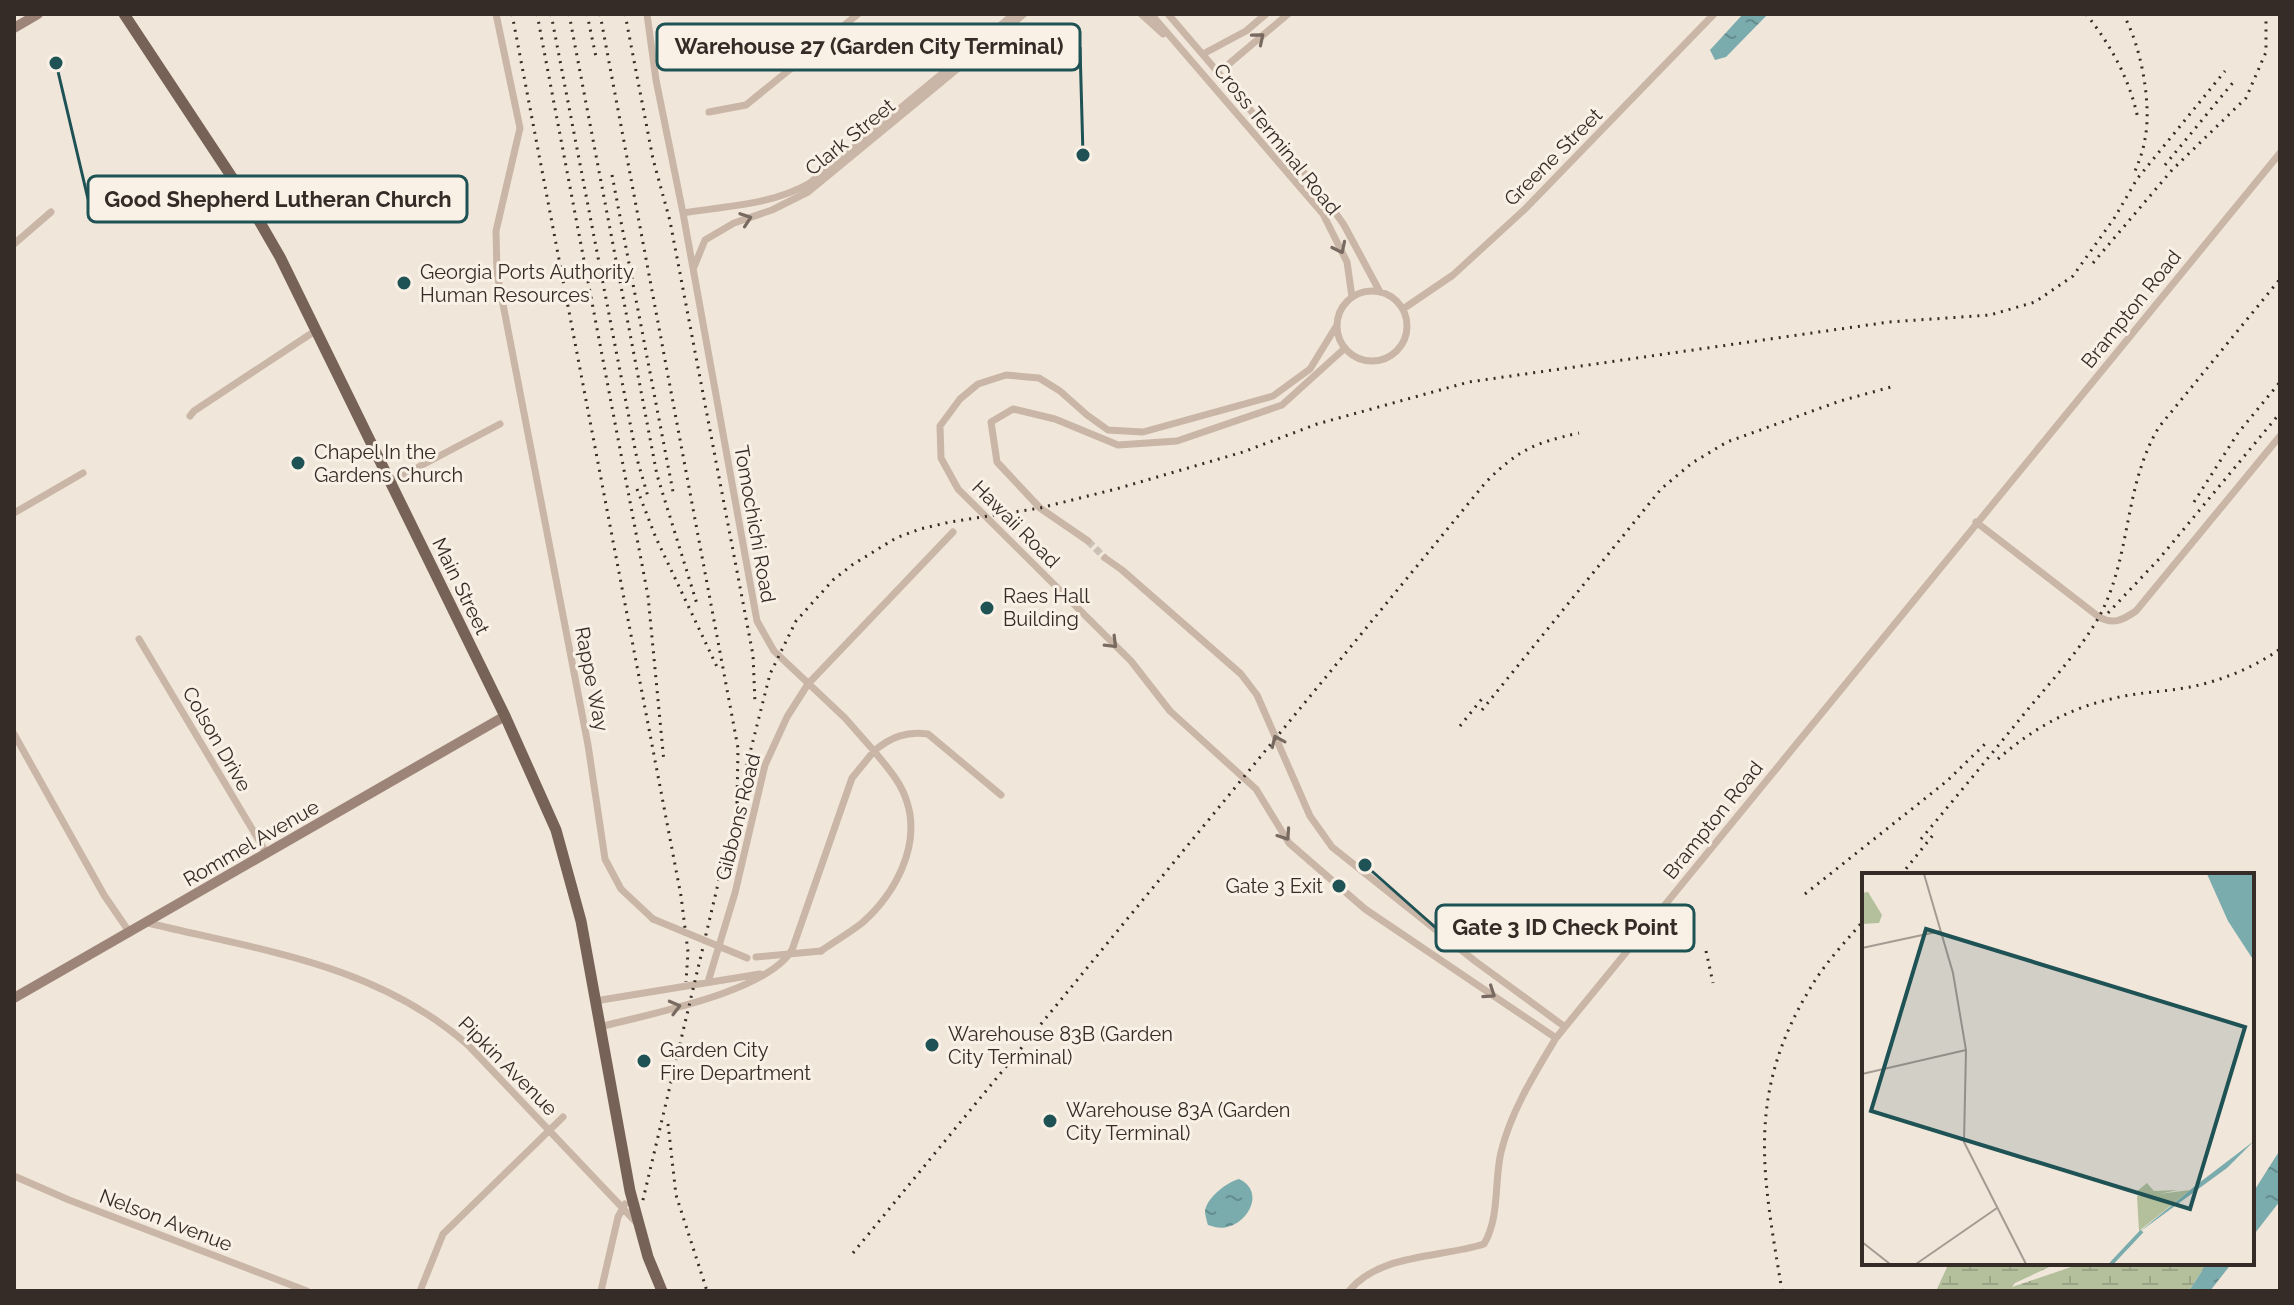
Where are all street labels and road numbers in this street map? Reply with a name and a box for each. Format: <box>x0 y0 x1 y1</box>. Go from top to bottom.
street label: Cross Terminal Road <box>1208 58 1346 220</box>
street label: Clark Street <box>800 93 900 180</box>
street label: Greene Street <box>1499 103 1607 211</box>
street label: Brampton Road <box>2076 245 2186 373</box>
street label: Tomochichi Road <box>729 444 781 604</box>
street label: Hawaii Road <box>967 475 1065 573</box>
street label: Main Street <box>427 534 495 639</box>
street label: Rappe Way <box>570 625 614 733</box>
street label: Colson Drive <box>177 682 257 796</box>
street label: Gibbons Road <box>711 751 765 883</box>
street label: Brampton Road <box>1658 756 1768 884</box>
street label: Rommel Avenue <box>179 794 323 892</box>
street label: Pipkin Avenue <box>453 1011 563 1121</box>
street label: Nelson Avenue <box>96 1184 236 1256</box>

